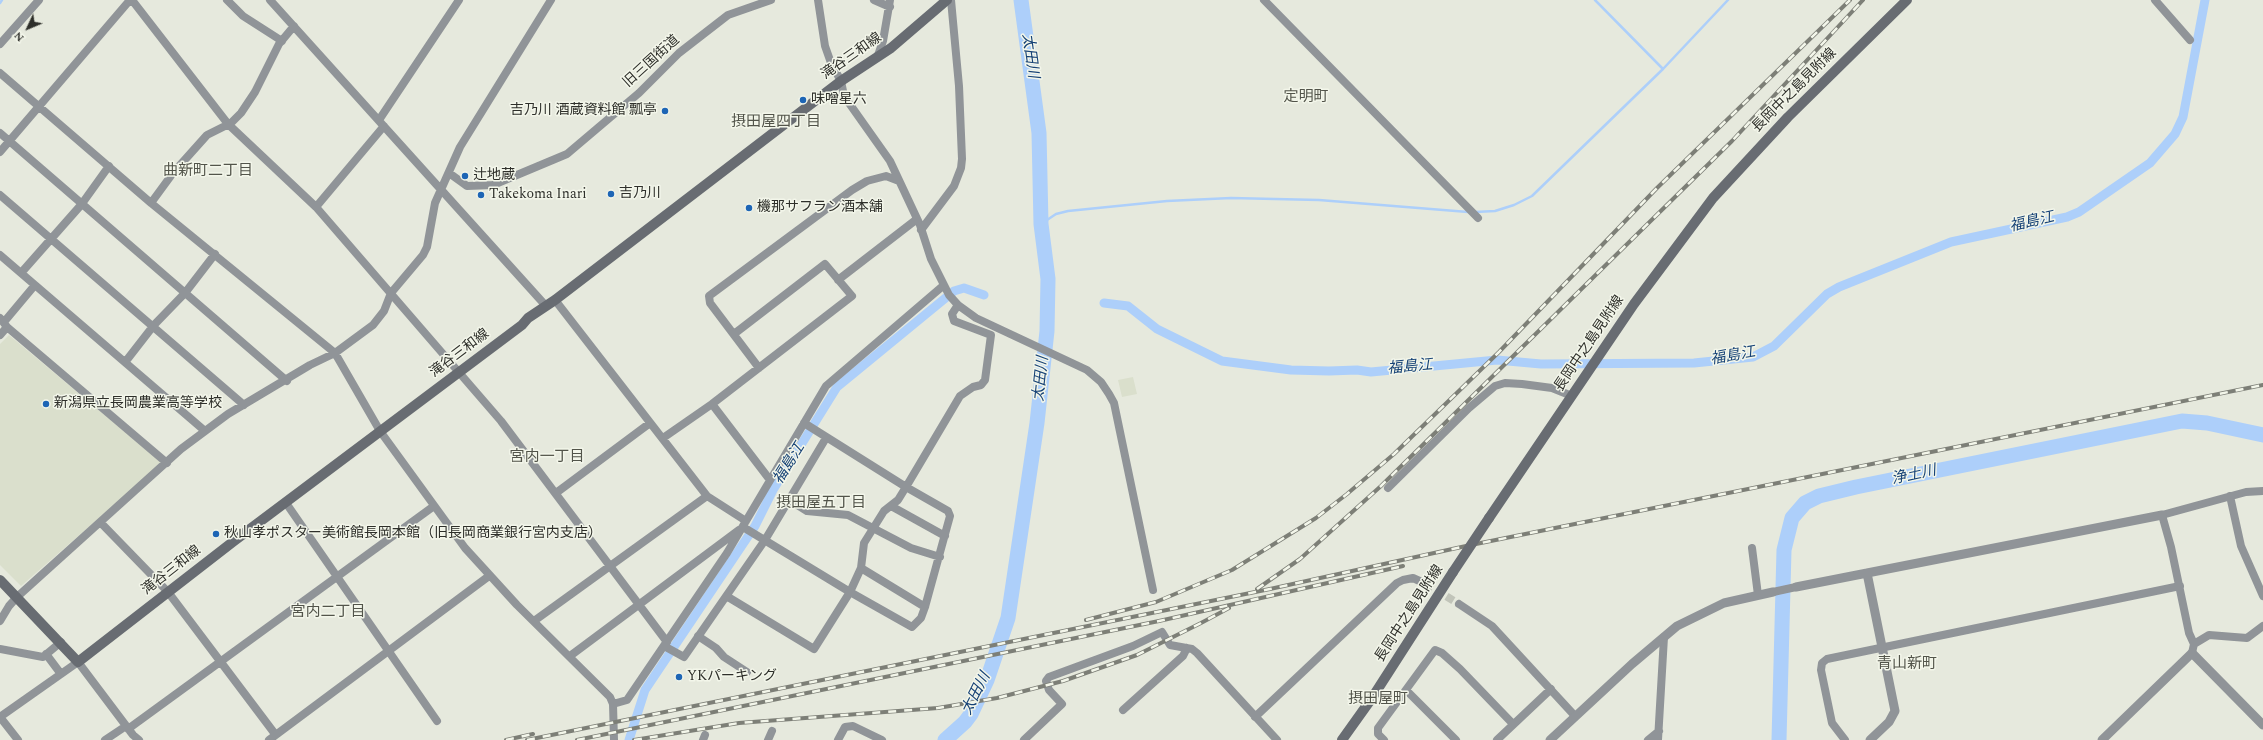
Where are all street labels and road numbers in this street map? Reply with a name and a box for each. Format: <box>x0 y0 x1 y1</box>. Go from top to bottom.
street label: 滝谷三和線 <box>819 30 885 84</box>
street label: 旧三国街道 <box>620 32 684 92</box>
street label: 長岡中之島見附線 <box>1749 45 1841 137</box>
street label: 長岡中之島見附線 <box>1552 293 1628 395</box>
street label: 滝谷三和線 <box>427 326 493 382</box>
street label: 滝谷三和線 <box>139 543 205 599</box>
street label: 長岡中之島見附線 <box>1372 562 1448 666</box>

